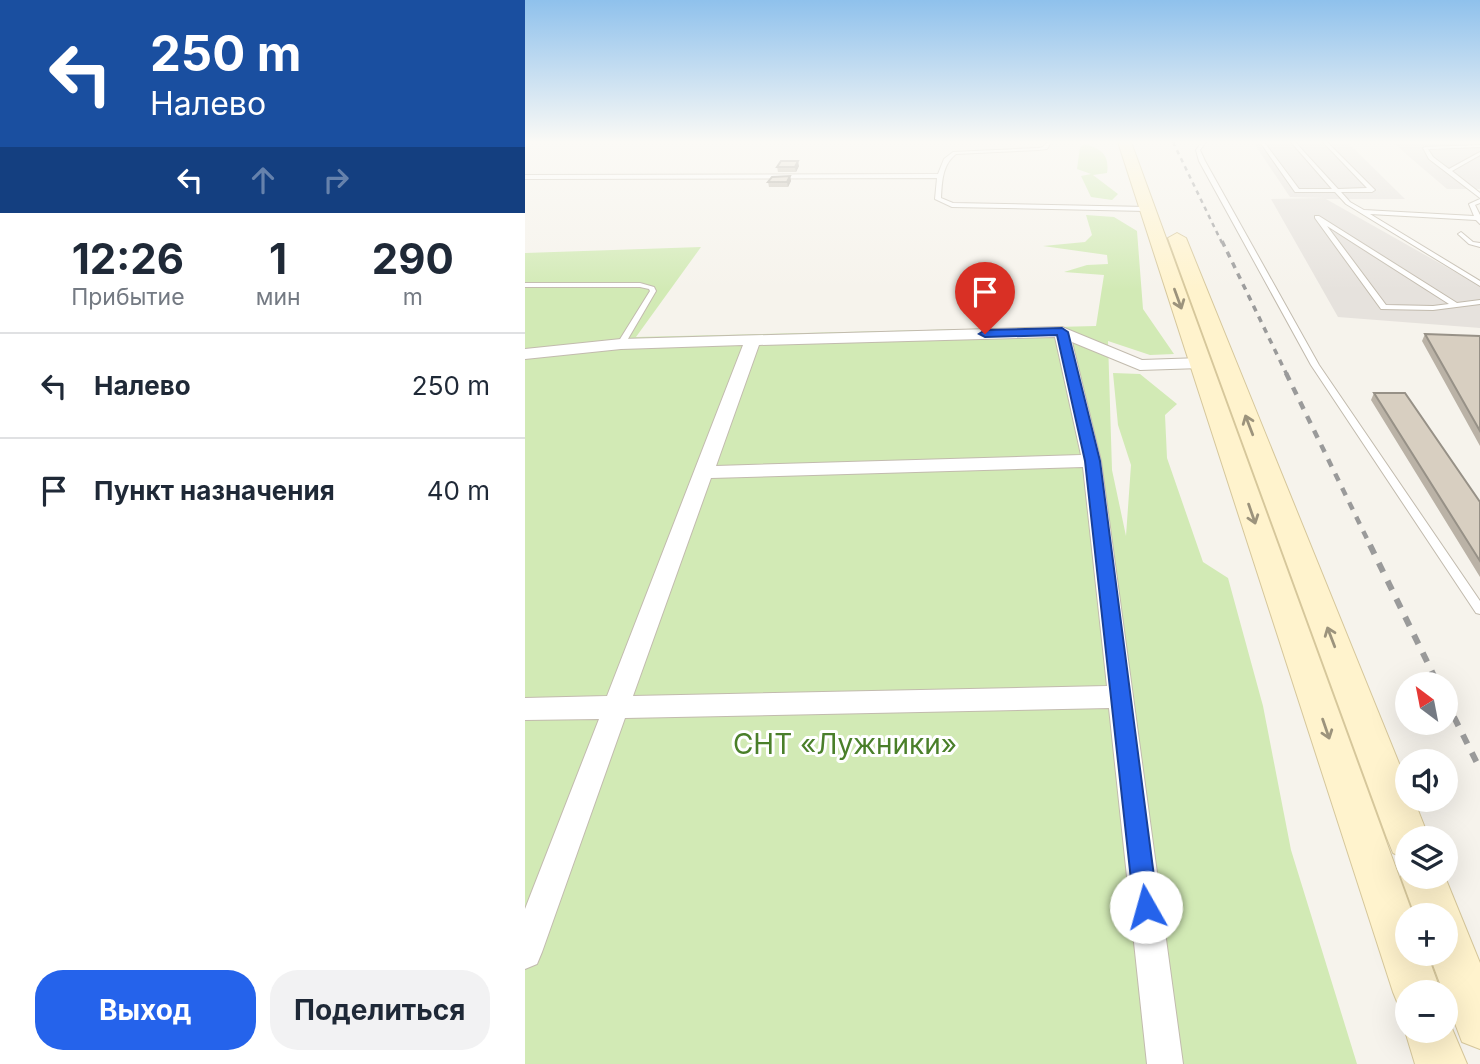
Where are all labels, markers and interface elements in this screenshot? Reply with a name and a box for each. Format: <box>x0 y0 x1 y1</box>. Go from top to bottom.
text: 250 m <box>150 24 302 83</box>
icon: left <box>35 28 126 119</box>
text: Налево <box>150 84 266 123</box>
icon: left <box>171 161 209 199</box>
icon: ahead <box>244 161 282 199</box>
icon: right <box>317 161 355 199</box>
text: 12:26 <box>72 233 184 284</box>
text: 1 <box>269 233 287 284</box>
text: 290 <box>372 233 454 284</box>
pin <box>955 262 1015 334</box>
icon: arrive <box>966 273 1004 311</box>
text: Прибытие <box>71 283 185 311</box>
text: мин <box>256 283 301 311</box>
text: m <box>403 283 423 311</box>
one-way arrow <box>1173 287 1185 309</box>
icon: left <box>35 367 73 405</box>
text: Налево <box>94 370 191 401</box>
text: 250 m <box>412 370 490 401</box>
one-way arrow <box>1242 415 1255 437</box>
icon: arrive <box>35 472 73 510</box>
text: Пункт назначения <box>94 475 335 506</box>
text: 40 m <box>427 475 490 506</box>
one-way arrow <box>1247 502 1260 524</box>
one-way arrow <box>1324 627 1336 649</box>
north arrow <box>1395 672 1458 735</box>
map controls <box>1395 672 1458 1043</box>
one-way arrow <box>1321 717 1333 739</box>
park label: СНТ «Лужники» <box>733 727 957 761</box>
button: sound <box>1395 749 1458 812</box>
button: layers <box>1395 826 1458 889</box>
position arrow <box>1109 870 1183 944</box>
button: + <box>1395 903 1458 966</box>
button: Выход <box>35 970 256 1050</box>
button: Поделиться <box>270 970 490 1050</box>
button: − <box>1395 980 1458 1043</box>

